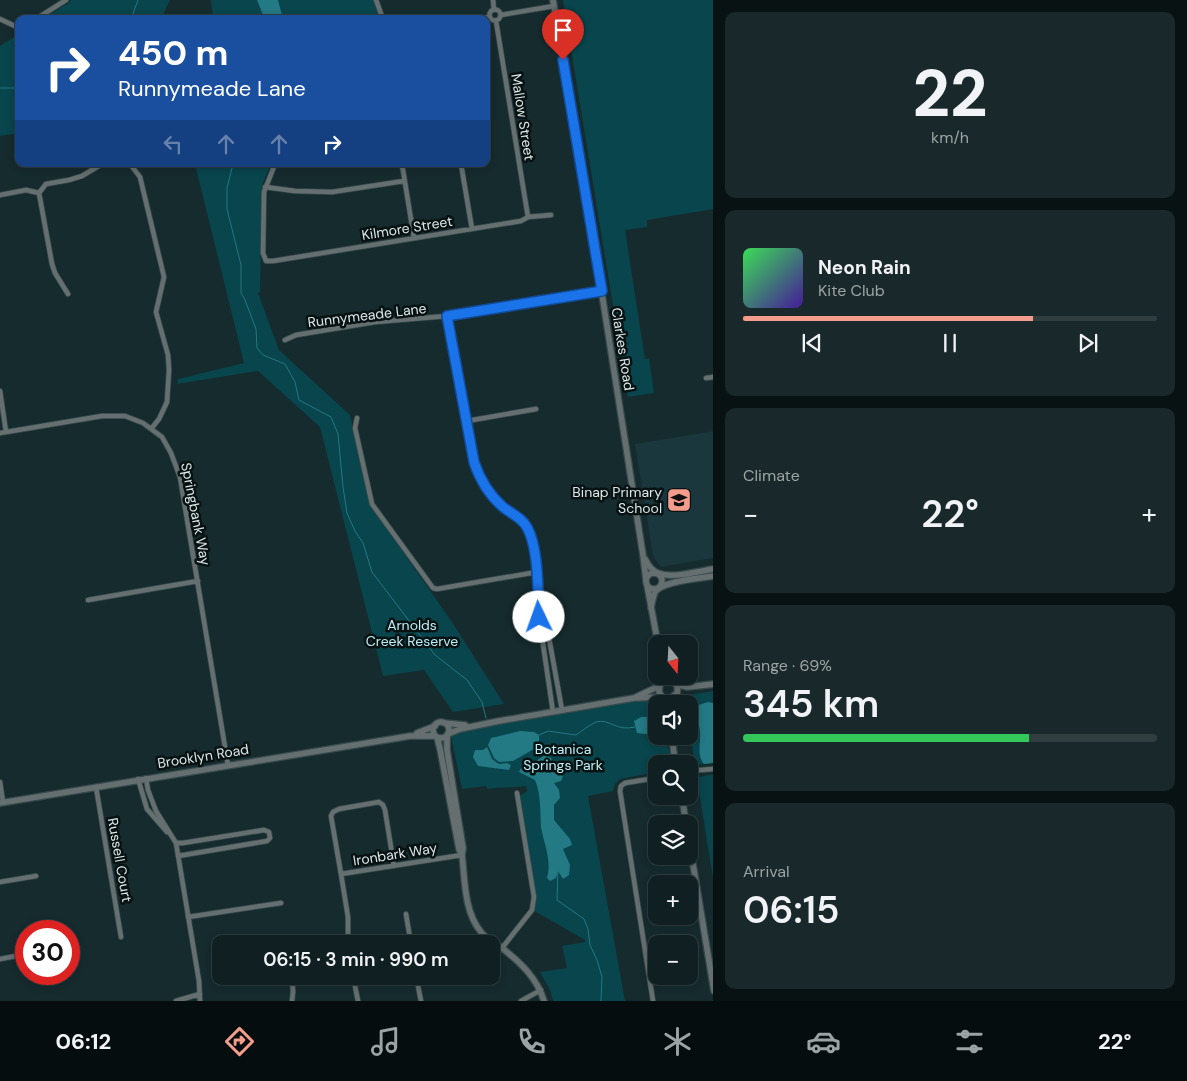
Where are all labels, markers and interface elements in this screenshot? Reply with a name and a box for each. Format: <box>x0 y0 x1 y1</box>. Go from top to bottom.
pin <box>542 9 584 60</box>
icon: arrive <box>549 16 577 44</box>
text: 450 m <box>118 30 228 76</box>
icon: right <box>35 35 100 100</box>
text: 22 <box>912 52 988 136</box>
street label: Mallow Street <box>507 72 539 162</box>
text: Runnymeade Lane <box>118 74 306 103</box>
text: km/h <box>931 127 969 148</box>
icon: left <box>159 130 187 158</box>
icon: ahead <box>212 130 240 158</box>
icon: ahead <box>265 130 293 158</box>
icon: right <box>318 130 346 158</box>
street label: Kilmore Street <box>360 212 454 244</box>
text: Neon Rain <box>818 255 911 280</box>
text: Kite Club <box>818 280 885 301</box>
street label: Runnymeade Lane <box>307 299 427 331</box>
street label: Clarkes Road <box>608 306 638 392</box>
icon: previous <box>798 329 826 357</box>
icon: pause <box>936 329 964 357</box>
icon: next <box>1074 329 1102 357</box>
street label: Springbank Way <box>177 461 215 567</box>
text: Climate <box>743 465 800 486</box>
place label: Binap Primary School <box>572 483 662 517</box>
school or university icon: Binap Primary School <box>666 487 692 513</box>
text: 22° <box>921 489 979 539</box>
text: − <box>743 496 758 533</box>
text: + <box>1142 496 1157 533</box>
position arrow <box>512 590 564 642</box>
park label: Arnolds Creek Reserve <box>366 616 458 650</box>
north arrow <box>648 635 698 685</box>
map controls <box>648 635 698 985</box>
text: Range · 69% <box>743 655 832 676</box>
text: 345 km <box>743 679 879 729</box>
button: sound <box>648 695 698 745</box>
street label: Brooklyn Road <box>156 740 250 772</box>
park label: Botanica Springs Park <box>523 740 603 774</box>
button: search <box>648 755 698 805</box>
button: layers <box>648 815 698 865</box>
street label: Russell Court <box>104 816 136 904</box>
street label: Ironbark Way <box>352 838 439 870</box>
text: Arrival <box>743 861 790 882</box>
button: + <box>648 875 698 925</box>
text: 06:15 <box>743 885 839 935</box>
speed limit sign: 30 <box>15 920 80 985</box>
button: − <box>648 935 698 985</box>
text: 06:15 · 3 min · 990 m <box>263 947 449 972</box>
icon: directions <box>222 1024 257 1059</box>
icon: music <box>368 1024 403 1059</box>
icon: phone <box>514 1024 549 1059</box>
icon: climate <box>660 1024 695 1059</box>
icon: car <box>806 1024 841 1059</box>
icon: filters <box>952 1024 987 1059</box>
text: 06:12 <box>55 1027 111 1056</box>
text: 22° <box>1098 1027 1131 1056</box>

